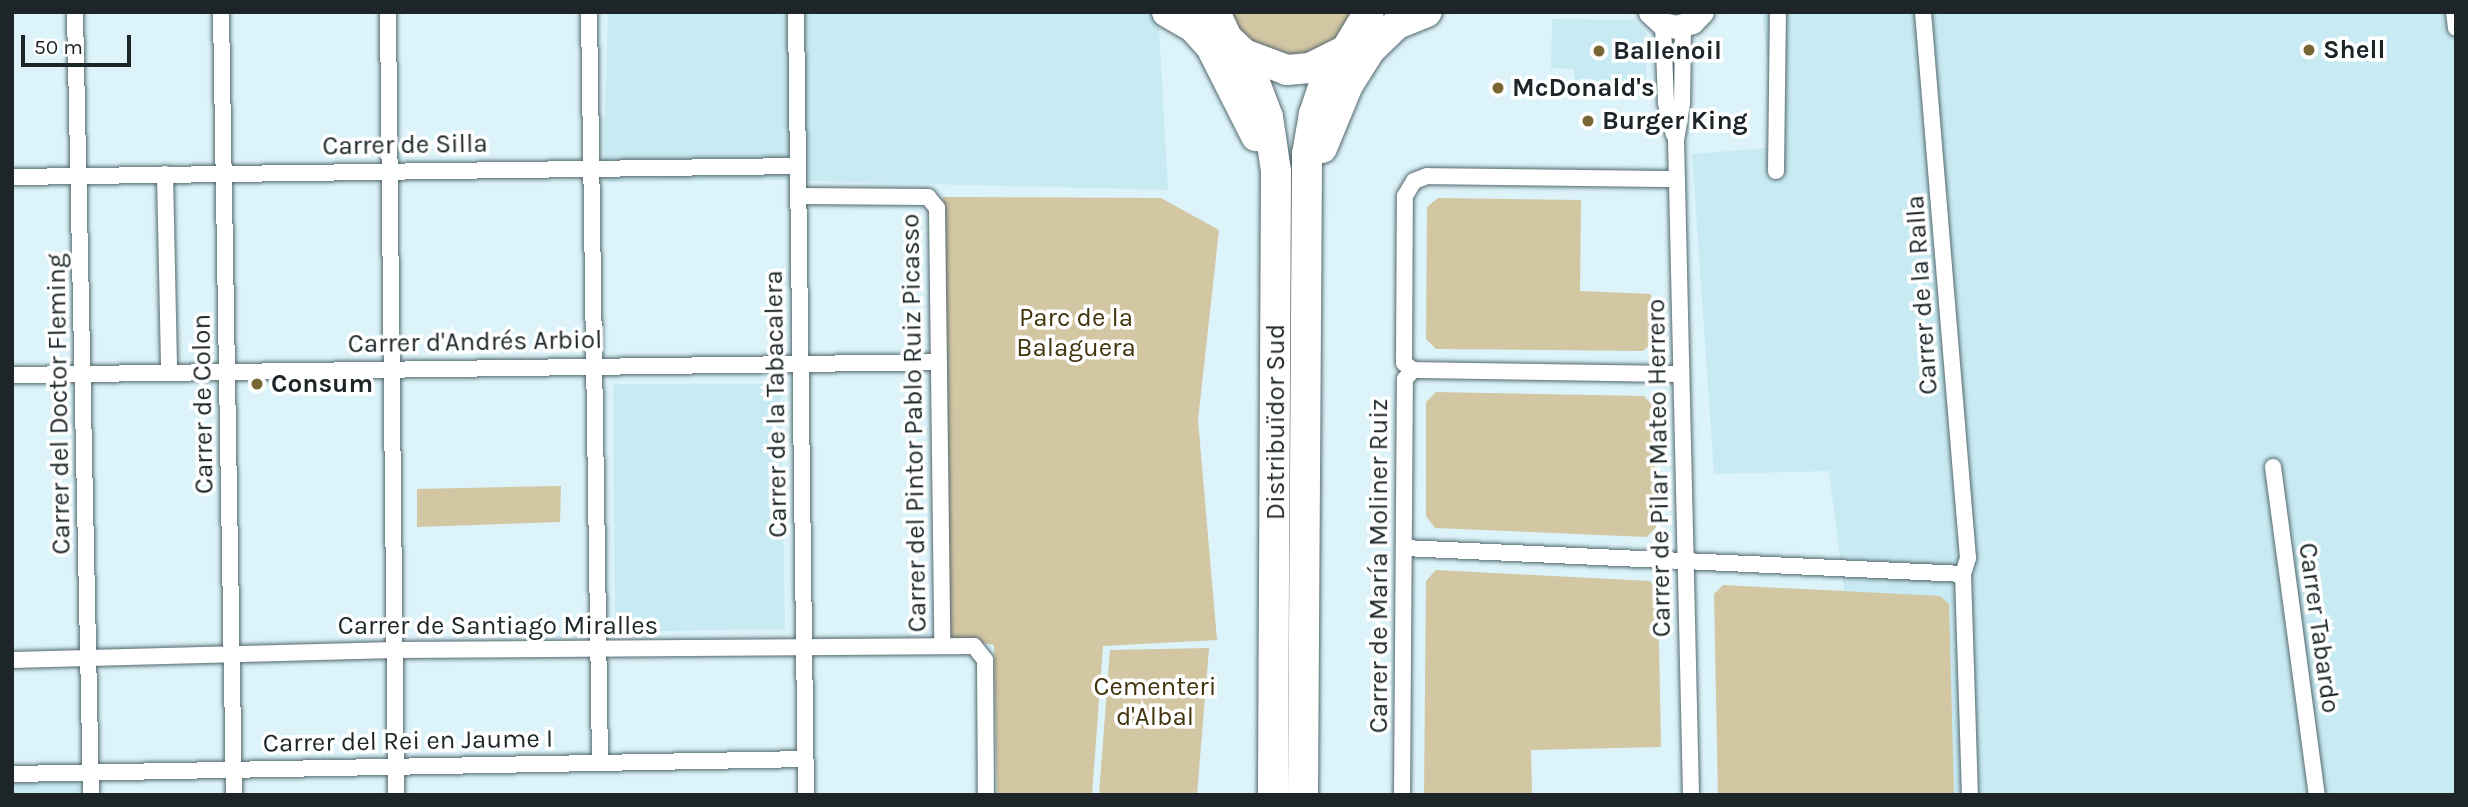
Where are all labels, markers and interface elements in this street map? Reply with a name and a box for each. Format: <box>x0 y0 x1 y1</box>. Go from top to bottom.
scale bar <box>24 21 135 65</box>
place label: Shell <box>2323 34 2385 66</box>
text: 50 m <box>34 35 83 59</box>
place label: Ballenoil <box>1613 35 1722 67</box>
marker: Shell <box>2301 42 2317 58</box>
marker: Ballenoil <box>1591 43 1607 59</box>
place label: McDonald's <box>1512 72 1655 104</box>
marker: McDonald's <box>1490 80 1506 96</box>
place label: Burger King <box>1602 105 1748 137</box>
marker: Burger King <box>1580 113 1596 129</box>
street label: Carrer de Silla <box>322 128 488 162</box>
street label: Carrer de la Ralla <box>1899 194 1945 396</box>
street label: Carrer del Pintor Pablo Ruiz Picasso <box>895 213 933 633</box>
street label: Carrer del Doctor Fleming <box>41 253 77 555</box>
street label: Carrer de la Tabacalera <box>758 270 794 538</box>
street label: Carrer de Pilar Mateo Herrero <box>1640 298 1678 638</box>
park label: Parc de la Balaguera <box>1016 302 1136 364</box>
street label: Carrer de Colon <box>186 314 220 494</box>
street label: Carrer d'Andrés Arbiol <box>347 324 603 360</box>
street label: Distribuïdor Sud <box>1260 324 1292 520</box>
place label: Consum <box>271 368 373 400</box>
marker: Consum <box>249 376 265 392</box>
street label: Carrer de María Moliner Ruiz <box>1363 399 1395 733</box>
street label: Carrer Tabardo <box>2292 541 2346 715</box>
street label: Carrer de Santiago Miralles <box>338 610 658 642</box>
park label: Cementeri d'Albal <box>1094 671 1216 732</box>
street label: Carrer del Rei en Jaume I <box>263 723 553 759</box>

